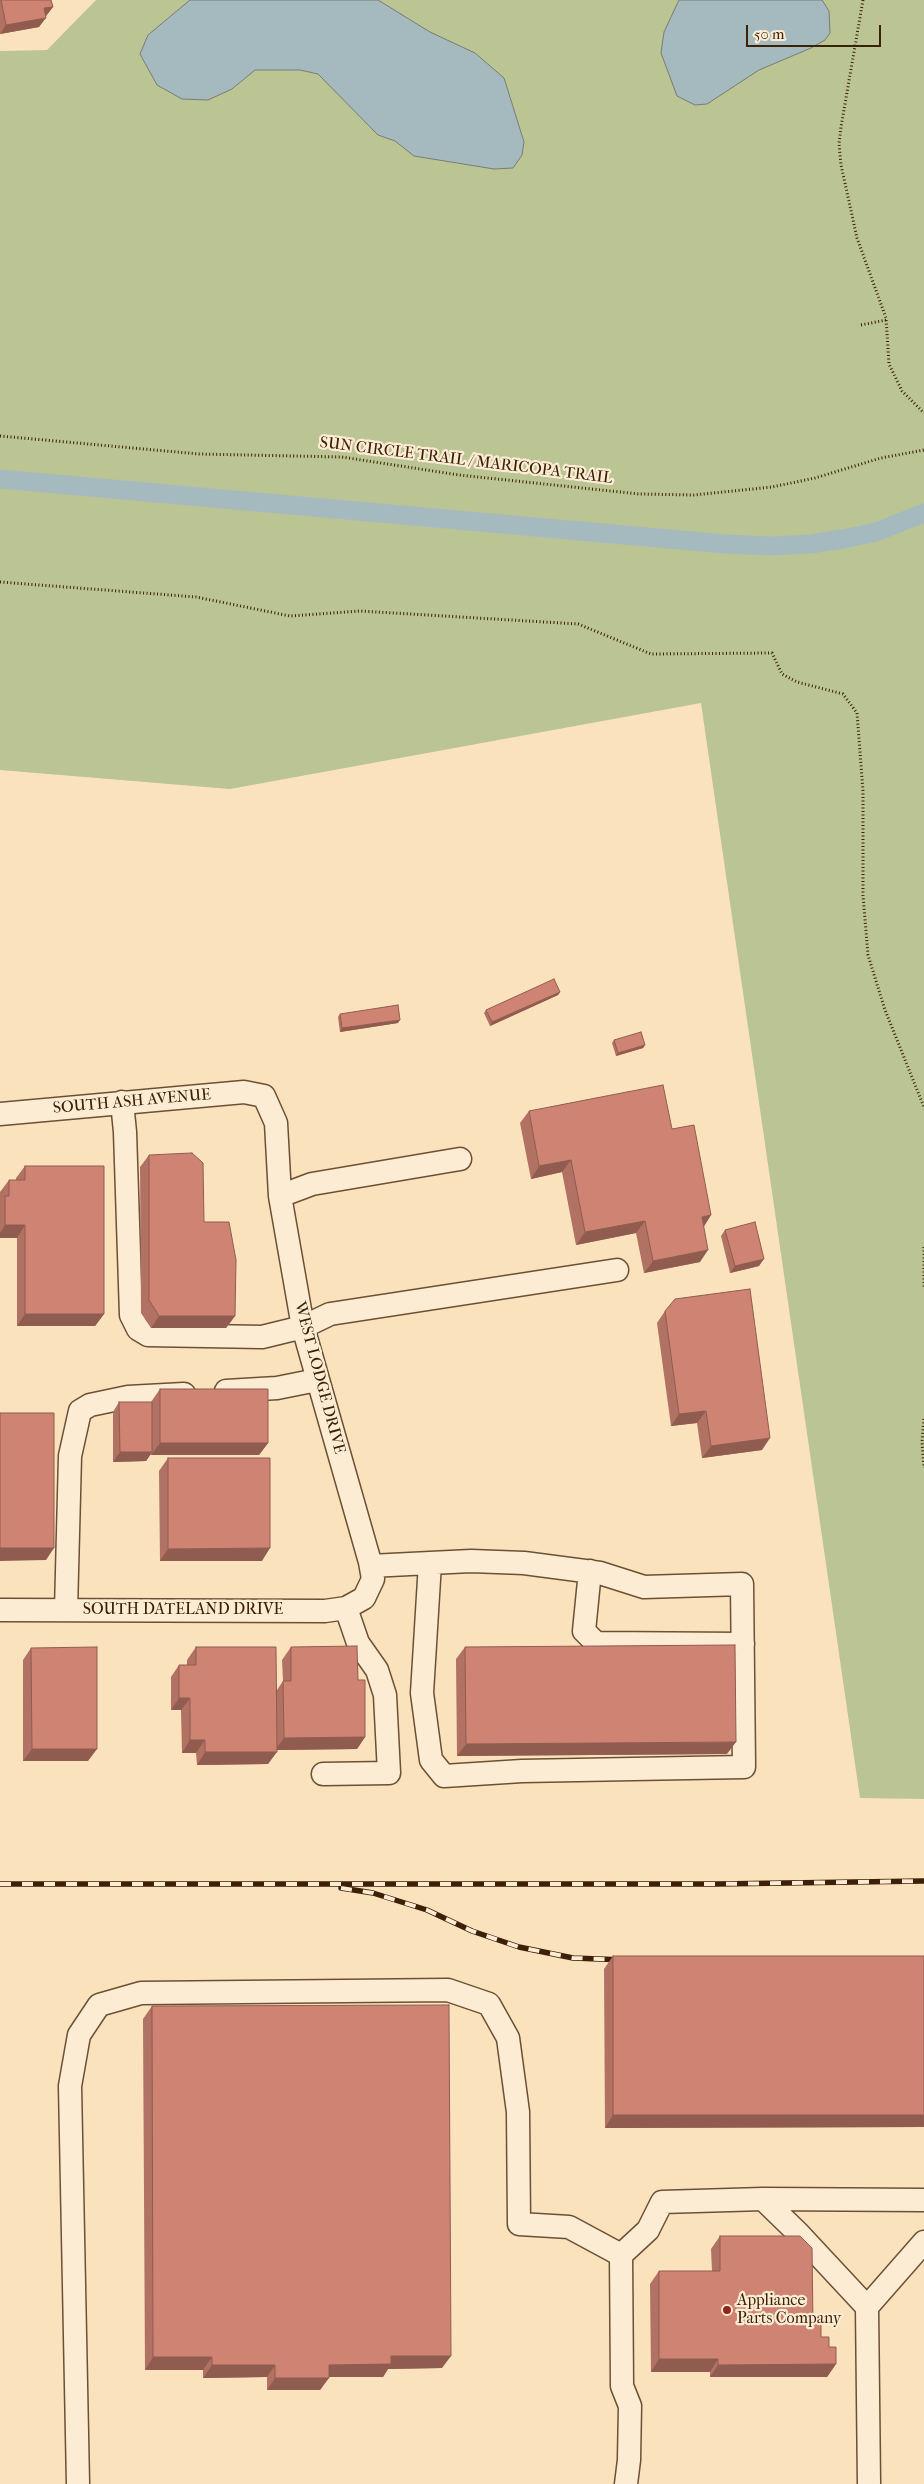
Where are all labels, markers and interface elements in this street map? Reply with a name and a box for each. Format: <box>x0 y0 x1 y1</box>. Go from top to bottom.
scale bar <box>749 15 884 47</box>
text: 50 m <box>754 25 784 43</box>
street label: SUN CIRCLE TRAIL / MARICOPA TRAIL <box>318 434 614 488</box>
street label: SOUTH ASH AVENUE <box>52 1086 212 1118</box>
street label: WEST LODGE DRIVE <box>289 1300 349 1456</box>
street label: SOUTH DATELAND DRIVE <box>83 1600 283 1620</box>
place label: Appliance Parts Company <box>737 2291 841 2329</box>
marker: Appliance Parts Company <box>721 2304 733 2316</box>

